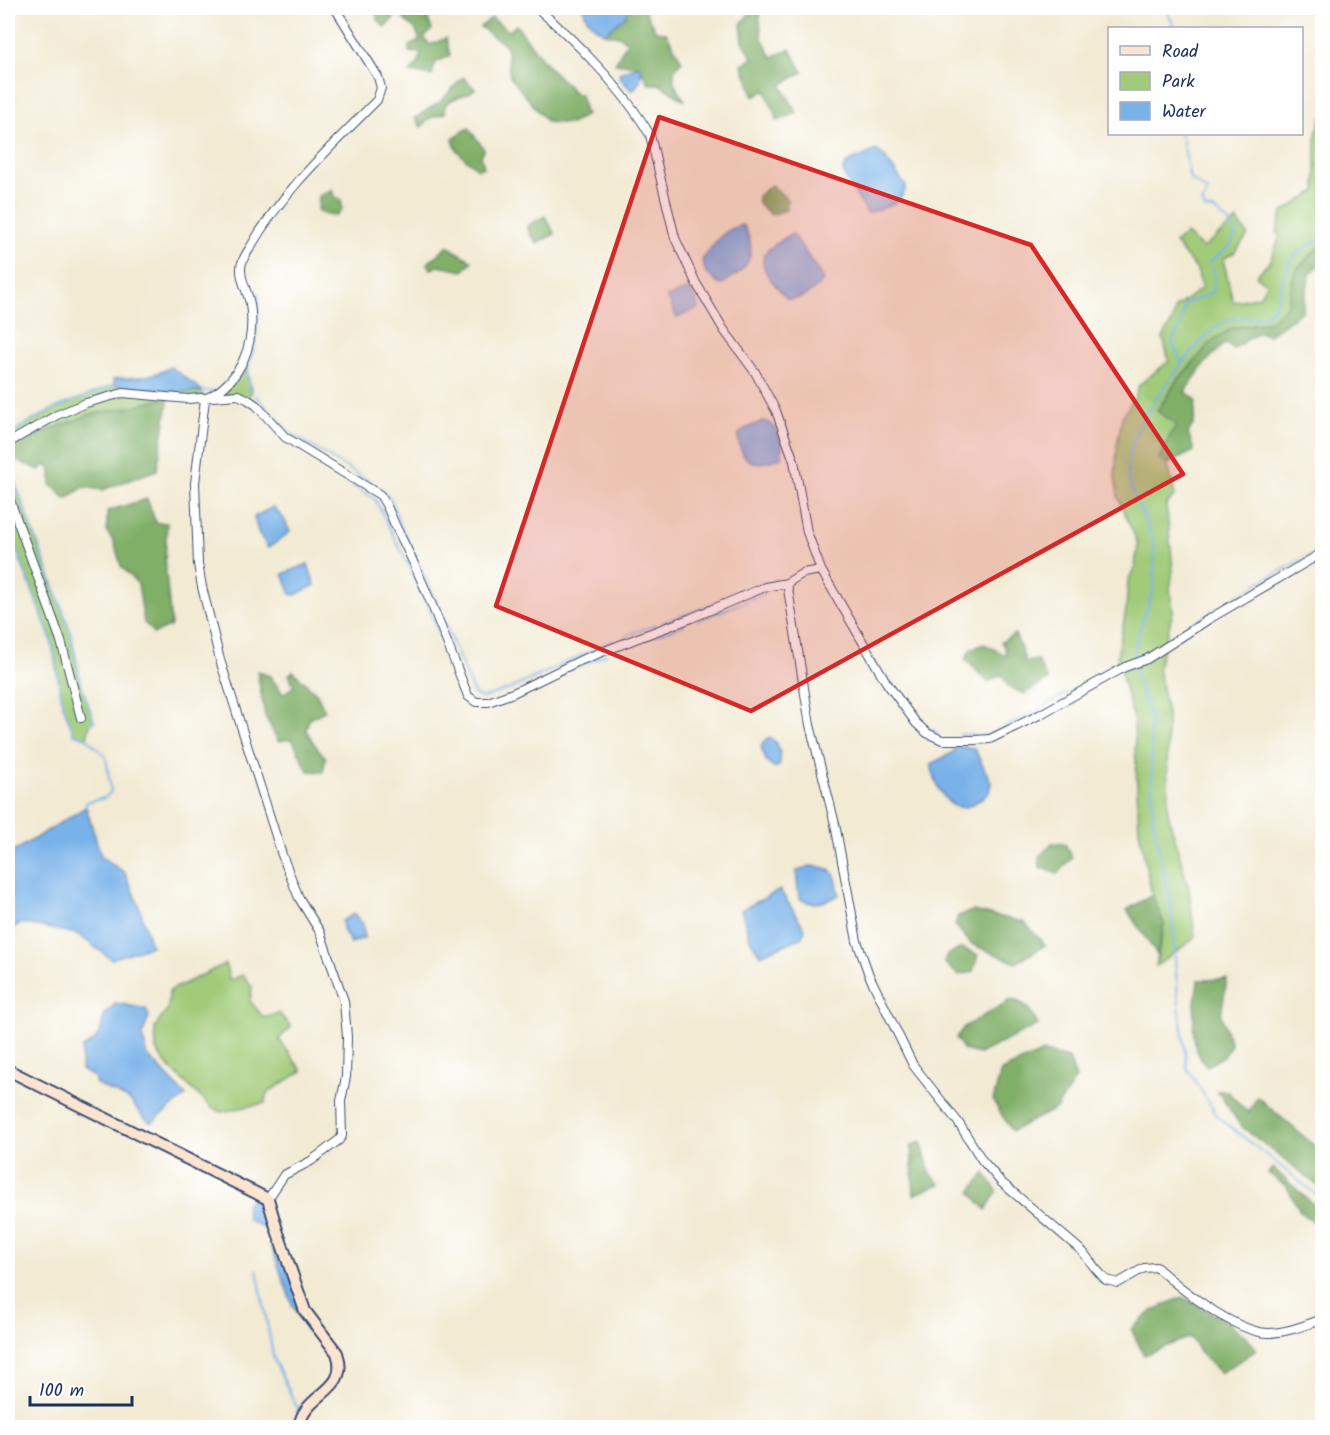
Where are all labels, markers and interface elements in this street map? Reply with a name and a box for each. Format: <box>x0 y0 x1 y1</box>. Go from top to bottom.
legend <box>1108 27 1303 135</box>
text: Road <box>1162 38 1199 67</box>
text: Park <box>1162 68 1195 97</box>
text: Water <box>1162 98 1207 127</box>
scale bar <box>30 1369 132 1407</box>
text: 100 m <box>39 1377 84 1406</box>

